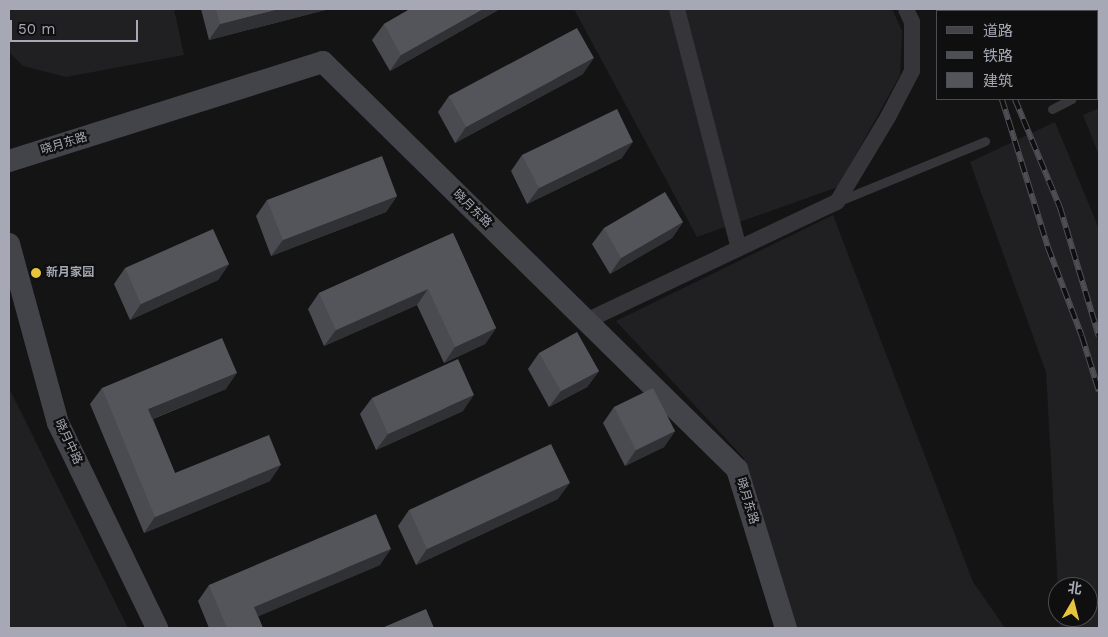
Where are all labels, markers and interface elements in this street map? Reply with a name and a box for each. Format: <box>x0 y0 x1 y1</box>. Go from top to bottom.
scale bar <box>12 10 140 42</box>
legend <box>936 10 1098 100</box>
text: 50 m <box>18 20 55 38</box>
text: 道路 <box>983 22 1013 40</box>
text: 铁路 <box>983 47 1013 65</box>
text: 建筑 <box>983 72 1013 90</box>
street label: 晓月东路 <box>39 130 89 158</box>
street label: 晓月东路 <box>450 187 494 231</box>
place label: 新月家园 <box>46 266 94 280</box>
marker: 新月家园 <box>30 267 42 279</box>
street label: 晓月中路 <box>51 417 85 467</box>
street label: 晓月东路 <box>733 476 761 526</box>
north arrow <box>1048 577 1098 627</box>
text: 北 <box>1067 579 1083 597</box>

